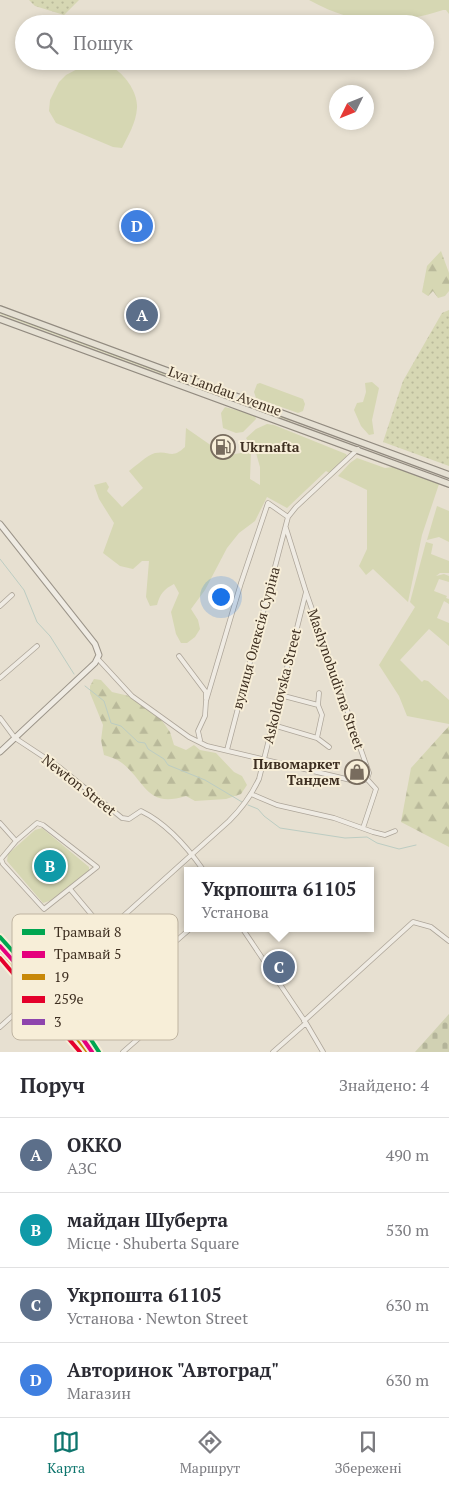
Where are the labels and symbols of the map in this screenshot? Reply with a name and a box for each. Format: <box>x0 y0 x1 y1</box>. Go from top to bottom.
north arrow <box>329 85 374 130</box>
pin: D <box>121 207 153 245</box>
pin: A <box>126 296 158 334</box>
street label: Lva Landau Avenue <box>166 361 285 420</box>
fuel station icon: Ukrnafta <box>210 434 236 460</box>
place label: Ukrnafta <box>240 437 300 456</box>
street label: вулиця Олексія Суріна <box>227 565 284 711</box>
your location <box>208 584 234 610</box>
street label: Mashynobudivna Street <box>303 606 370 752</box>
street label: Askoldovska Street <box>258 626 305 745</box>
street label: Newton Street <box>38 750 121 820</box>
place label: Пивомаркет Тандем <box>253 754 340 789</box>
shop icon: Пивомаркет Тандем <box>344 759 370 785</box>
pin: B <box>34 847 66 885</box>
legend <box>12 914 178 1040</box>
text: Трамвай 8 <box>54 922 121 941</box>
text: Трамвай 5 <box>54 944 121 963</box>
pin: C <box>263 948 295 986</box>
text: 19 <box>54 967 69 986</box>
text: 259е <box>54 989 83 1008</box>
text: 3 <box>54 1012 61 1031</box>

